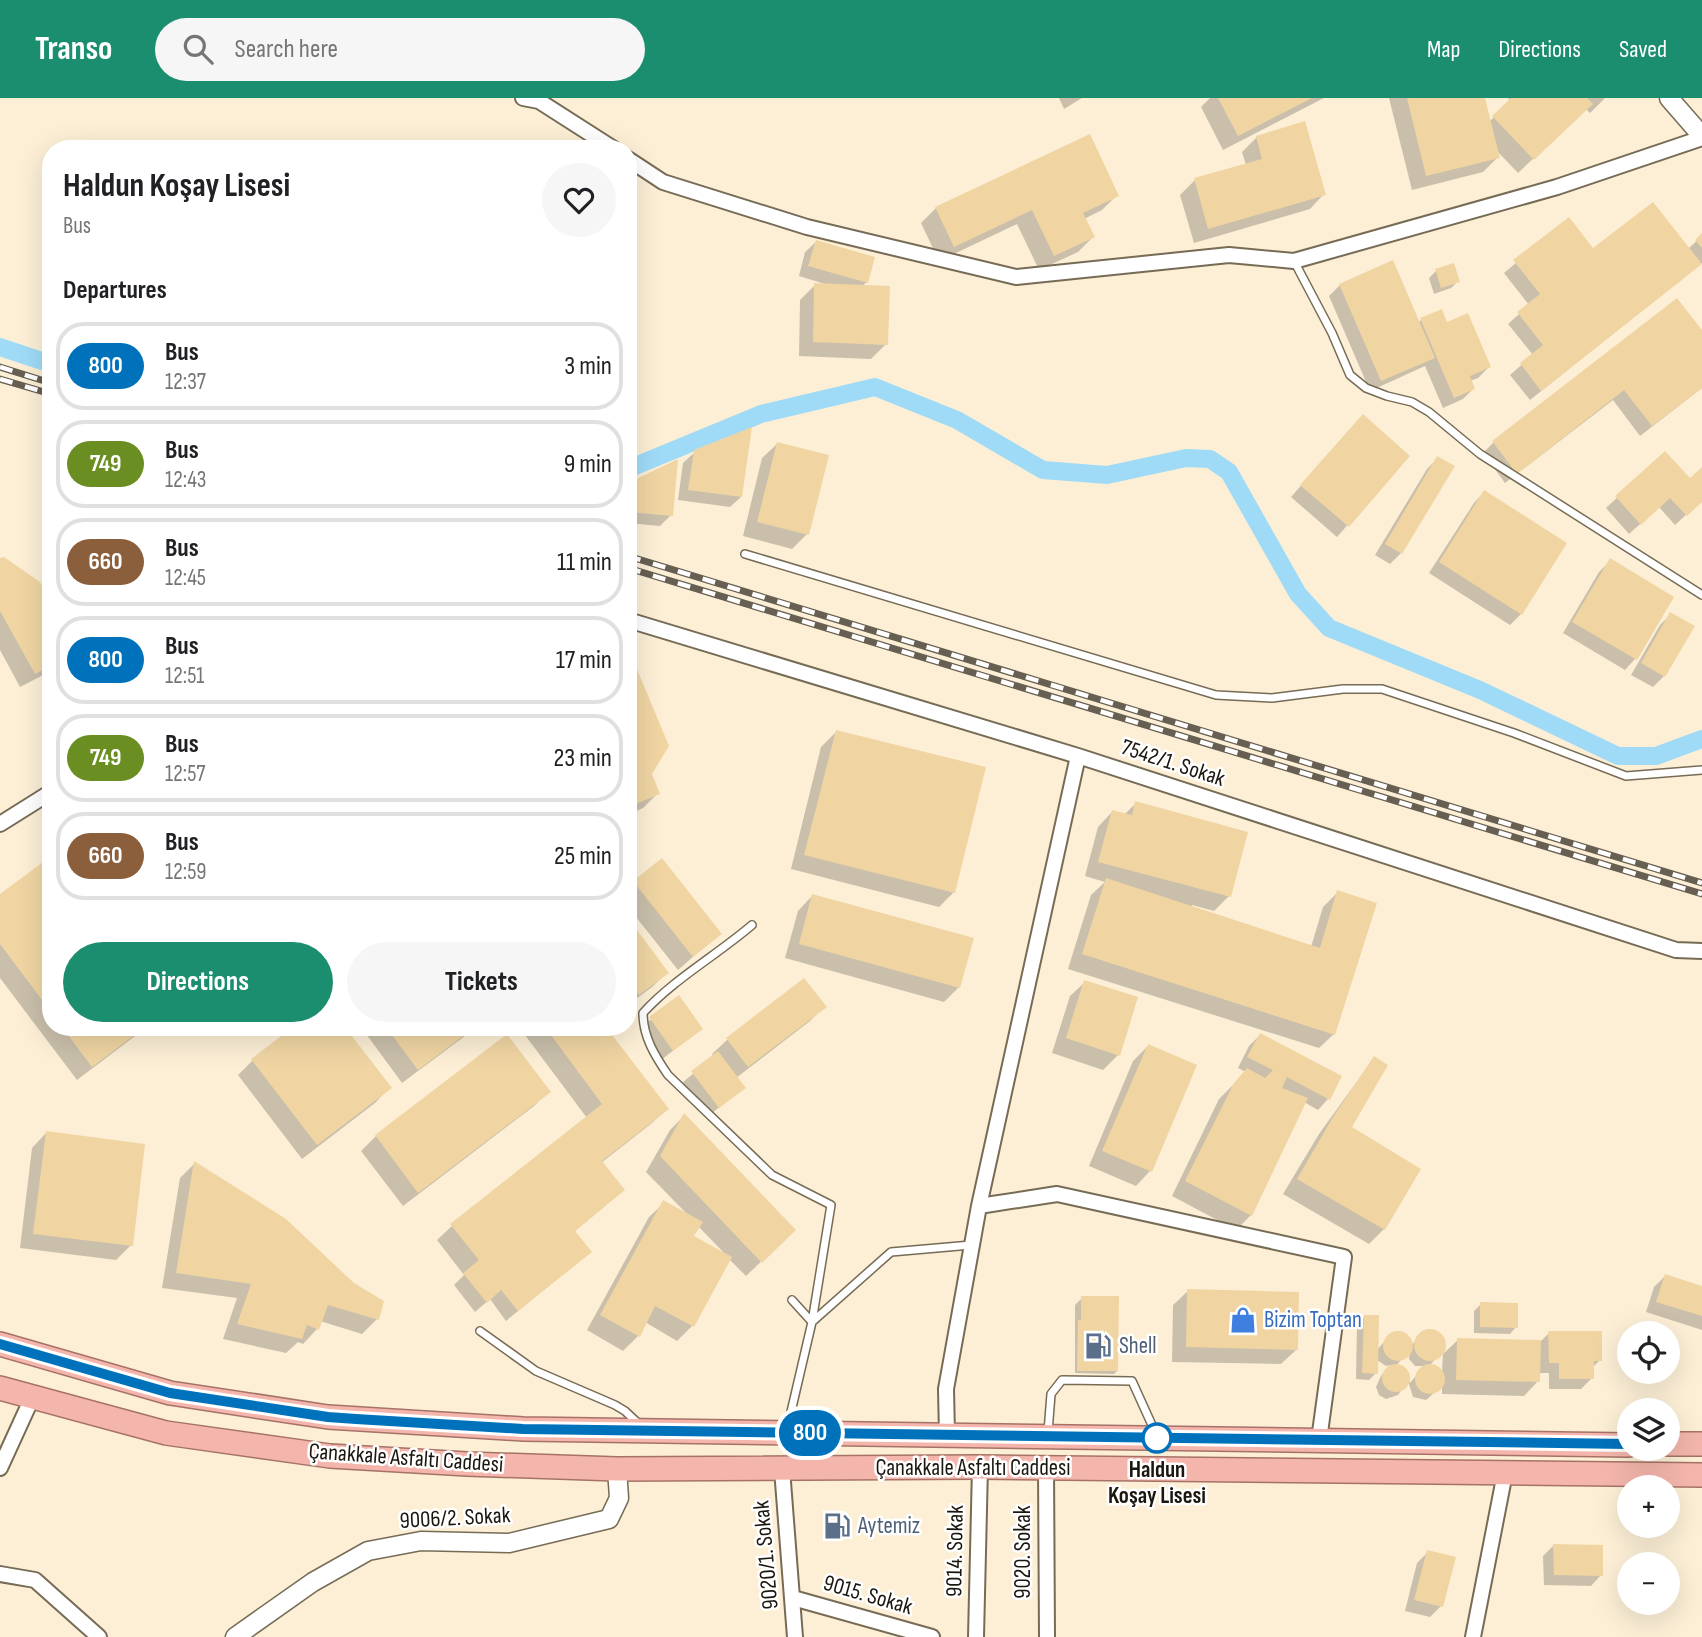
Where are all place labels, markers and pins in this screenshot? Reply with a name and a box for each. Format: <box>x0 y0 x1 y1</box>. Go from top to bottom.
shop icon: Bizim Toptan <box>1228 1305 1258 1335</box>
place label: Bizim Toptan <box>1264 1306 1362 1334</box>
fuel station icon: Shell <box>1083 1331 1113 1361</box>
place label: Shell <box>1119 1332 1157 1360</box>
marker: Haldun Koşay Lisesi <box>1142 1423 1172 1453</box>
place label: Haldun Koşay Lisesi <box>1108 1456 1206 1510</box>
fuel station icon: Aytemiz <box>822 1511 852 1541</box>
place label: Aytemiz <box>857 1512 920 1540</box>

